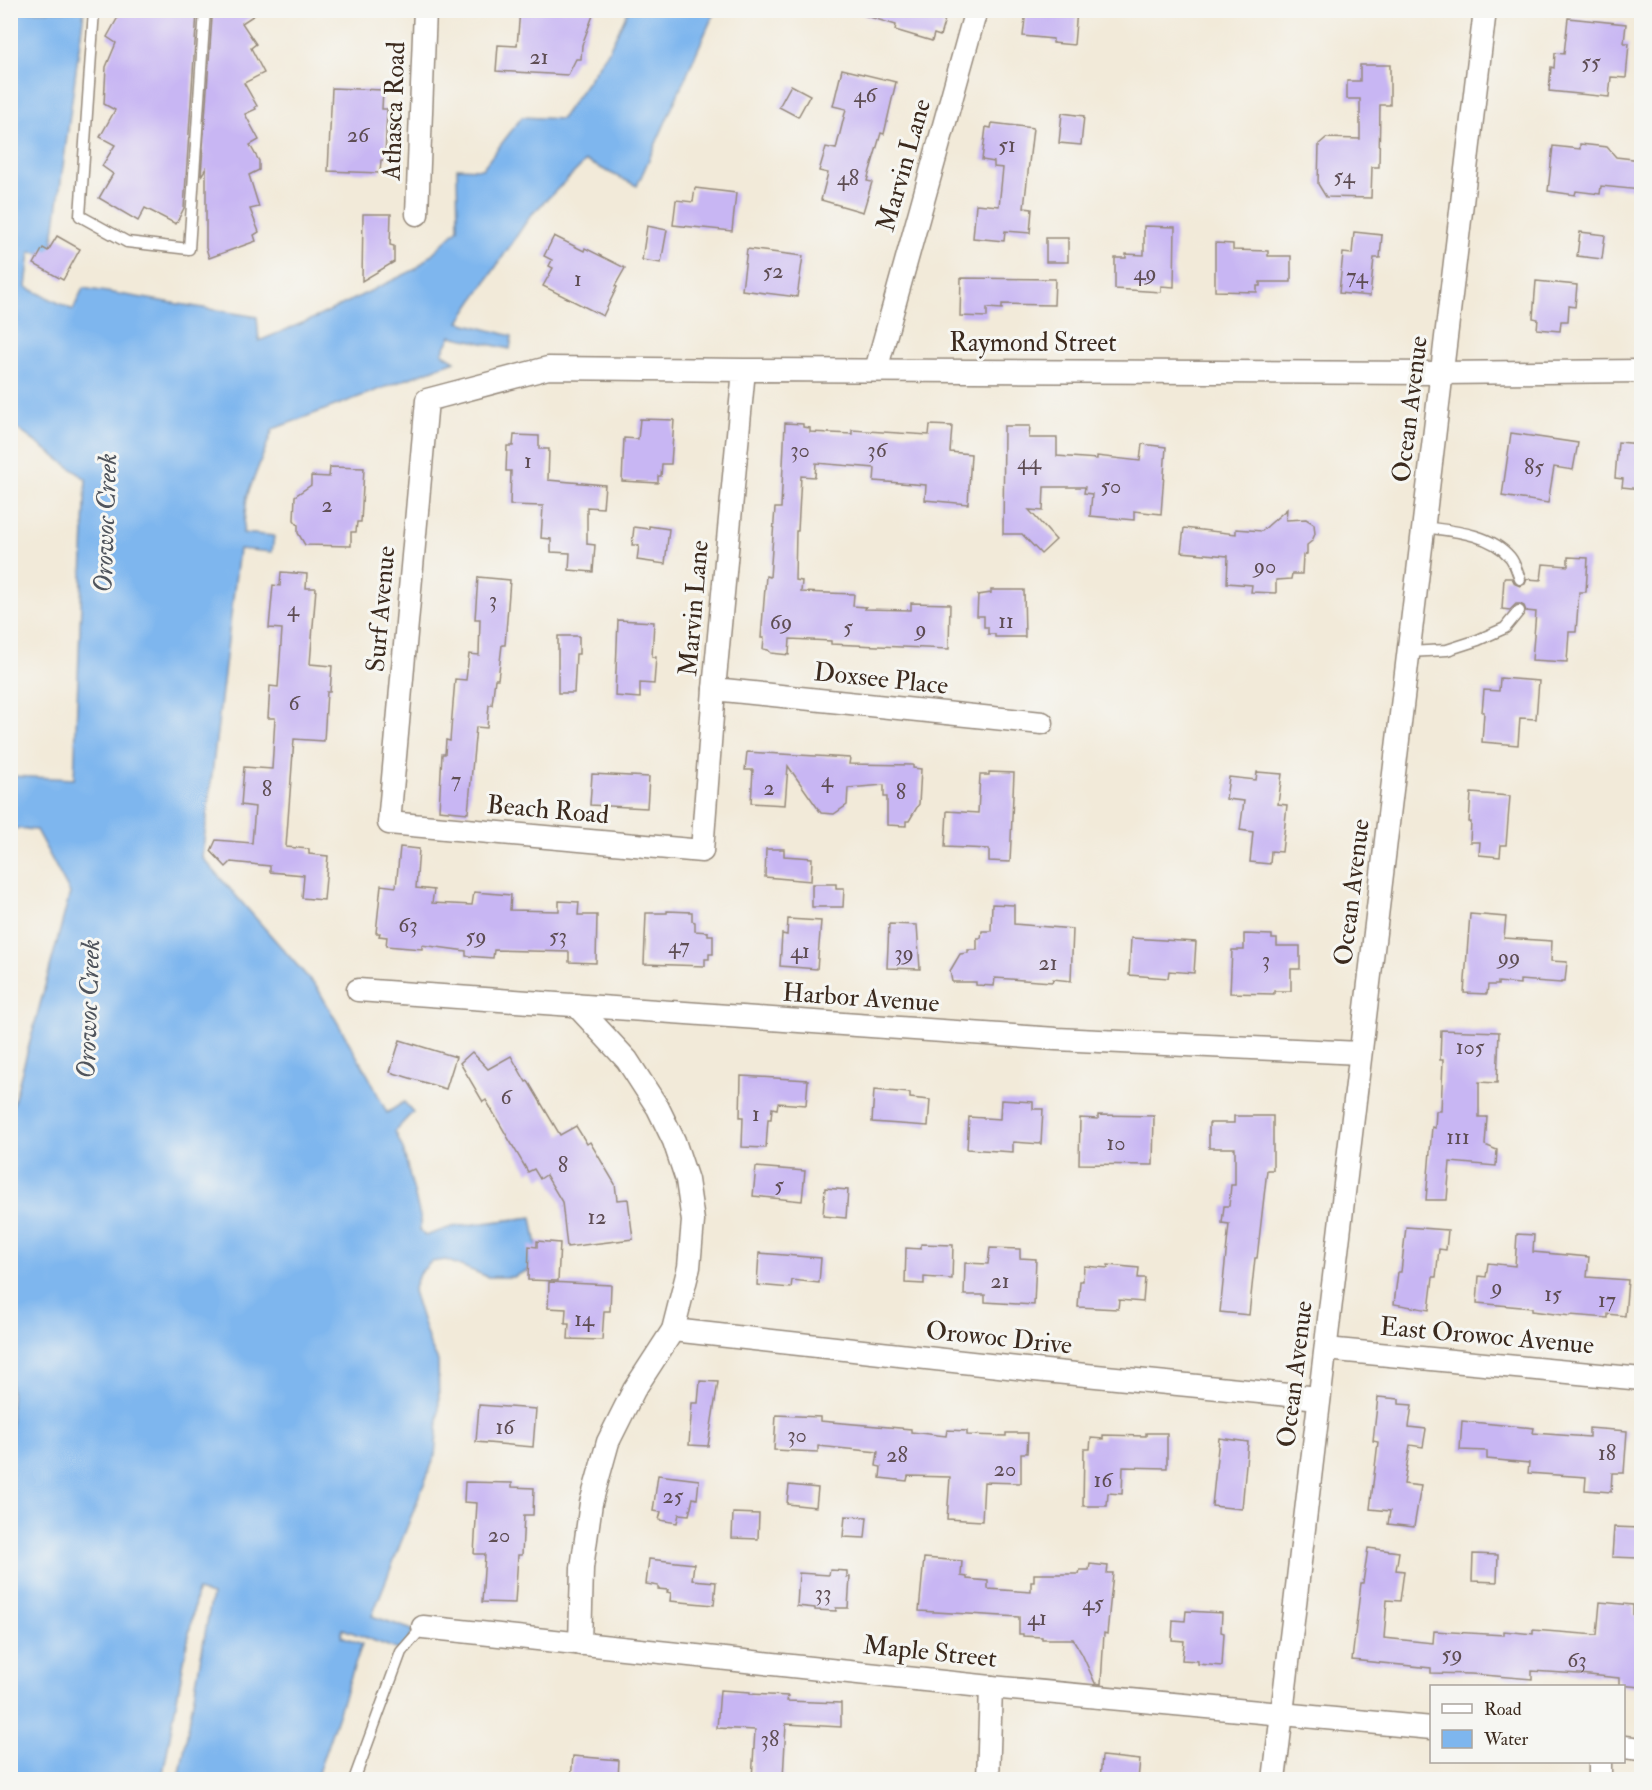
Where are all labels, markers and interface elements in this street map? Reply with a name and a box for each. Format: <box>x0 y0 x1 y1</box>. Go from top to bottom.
street label: Athasca Road <box>376 41 412 182</box>
house number: 21 <box>529 43 549 71</box>
house number: 55 <box>1581 48 1601 76</box>
house number: 46 <box>854 81 878 109</box>
street label: Marvin Lane <box>870 95 938 235</box>
house number: 26 <box>347 121 371 149</box>
house number: 51 <box>998 131 1016 159</box>
house number: 54 <box>1334 162 1356 190</box>
house number: 48 <box>837 164 859 192</box>
house number: 52 <box>763 257 783 285</box>
house number: 49 <box>1133 259 1157 287</box>
house number: 74 <box>1346 262 1369 290</box>
house number: 1 <box>574 265 582 293</box>
street label: Raymond Street <box>949 327 1117 359</box>
street label: Ocean Avenue <box>1385 334 1435 484</box>
house number: 30 <box>790 436 810 464</box>
house number: 36 <box>867 436 889 464</box>
house number: 1 <box>524 447 532 475</box>
house number: 44 <box>1017 448 1042 476</box>
water label: Orowoc Creek <box>87 452 124 594</box>
house number: 85 <box>1524 453 1544 481</box>
house number: 50 <box>1101 472 1121 500</box>
house number: 2 <box>321 491 333 519</box>
street label: Marvin Lane <box>672 539 716 677</box>
street label: Surf Avenue <box>360 544 402 674</box>
house number: 90 <box>1252 552 1276 580</box>
house number: 3 <box>489 586 497 614</box>
house number: 4 <box>287 595 300 623</box>
house number: 11 <box>998 607 1014 635</box>
house number: 69 <box>770 608 792 636</box>
house number: 5 <box>843 613 853 641</box>
house number: 9 <box>913 615 927 643</box>
street label: Doxsee Place <box>812 656 950 702</box>
house number: 6 <box>288 689 301 717</box>
house number: 7 <box>451 766 461 794</box>
house number: 4 <box>821 766 834 794</box>
house number: 2 <box>763 774 775 802</box>
house number: 8 <box>262 775 272 803</box>
house number: 8 <box>896 778 906 806</box>
street label: Beach Road <box>485 789 611 831</box>
street label: Ocean Avenue <box>1327 817 1377 967</box>
house number: 63 <box>398 911 418 939</box>
house number: 59 <box>466 922 486 950</box>
house number: 53 <box>549 922 567 950</box>
house number: 47 <box>668 932 690 960</box>
house number: 41 <box>790 937 810 965</box>
water label: Orowoc Creek <box>70 938 107 1080</box>
house number: 39 <box>894 939 914 967</box>
house number: 99 <box>1496 943 1520 971</box>
house number: 3 <box>1262 946 1270 974</box>
house number: 21 <box>1038 949 1058 977</box>
street label: Harbor Avenue <box>781 977 941 1019</box>
house number: 105 <box>1456 1033 1485 1061</box>
house number: 6 <box>500 1083 513 1111</box>
house number: 1 <box>752 1100 760 1128</box>
house number: 111 <box>1446 1123 1470 1151</box>
house number: 10 <box>1106 1129 1126 1157</box>
house number: 8 <box>558 1151 568 1179</box>
house number: 5 <box>774 1171 784 1199</box>
house number: 12 <box>587 1203 607 1231</box>
house number: 21 <box>990 1267 1010 1295</box>
house number: 9 <box>1489 1273 1503 1301</box>
house number: 15 <box>1544 1280 1562 1308</box>
house number: 17 <box>1598 1286 1616 1314</box>
street label: Ocean Avenue <box>1270 1299 1320 1449</box>
house number: 14 <box>574 1305 595 1333</box>
street label: East Orowoc Avenue <box>1378 1311 1596 1361</box>
street label: Orowoc Drive <box>924 1314 1074 1362</box>
house number: 16 <box>496 1413 516 1441</box>
house number: 30 <box>787 1421 807 1449</box>
house number: 18 <box>1598 1439 1616 1467</box>
house number: 28 <box>886 1441 908 1469</box>
house number: 20 <box>994 1455 1016 1483</box>
house number: 16 <box>1094 1466 1114 1494</box>
house number: 25 <box>663 1482 684 1510</box>
house number: 20 <box>488 1521 510 1549</box>
house number: 33 <box>815 1579 831 1607</box>
house number: 45 <box>1082 1589 1104 1617</box>
house number: 41 <box>1027 1604 1047 1632</box>
street label: Maple Street <box>861 1629 998 1676</box>
house number: 59 <box>1442 1640 1462 1668</box>
house number: 63 <box>1567 1646 1587 1674</box>
legend <box>1430 1685 1625 1763</box>
text: Road <box>1484 1698 1522 1721</box>
house number: 38 <box>761 1725 779 1753</box>
text: Water <box>1483 1728 1528 1751</box>

